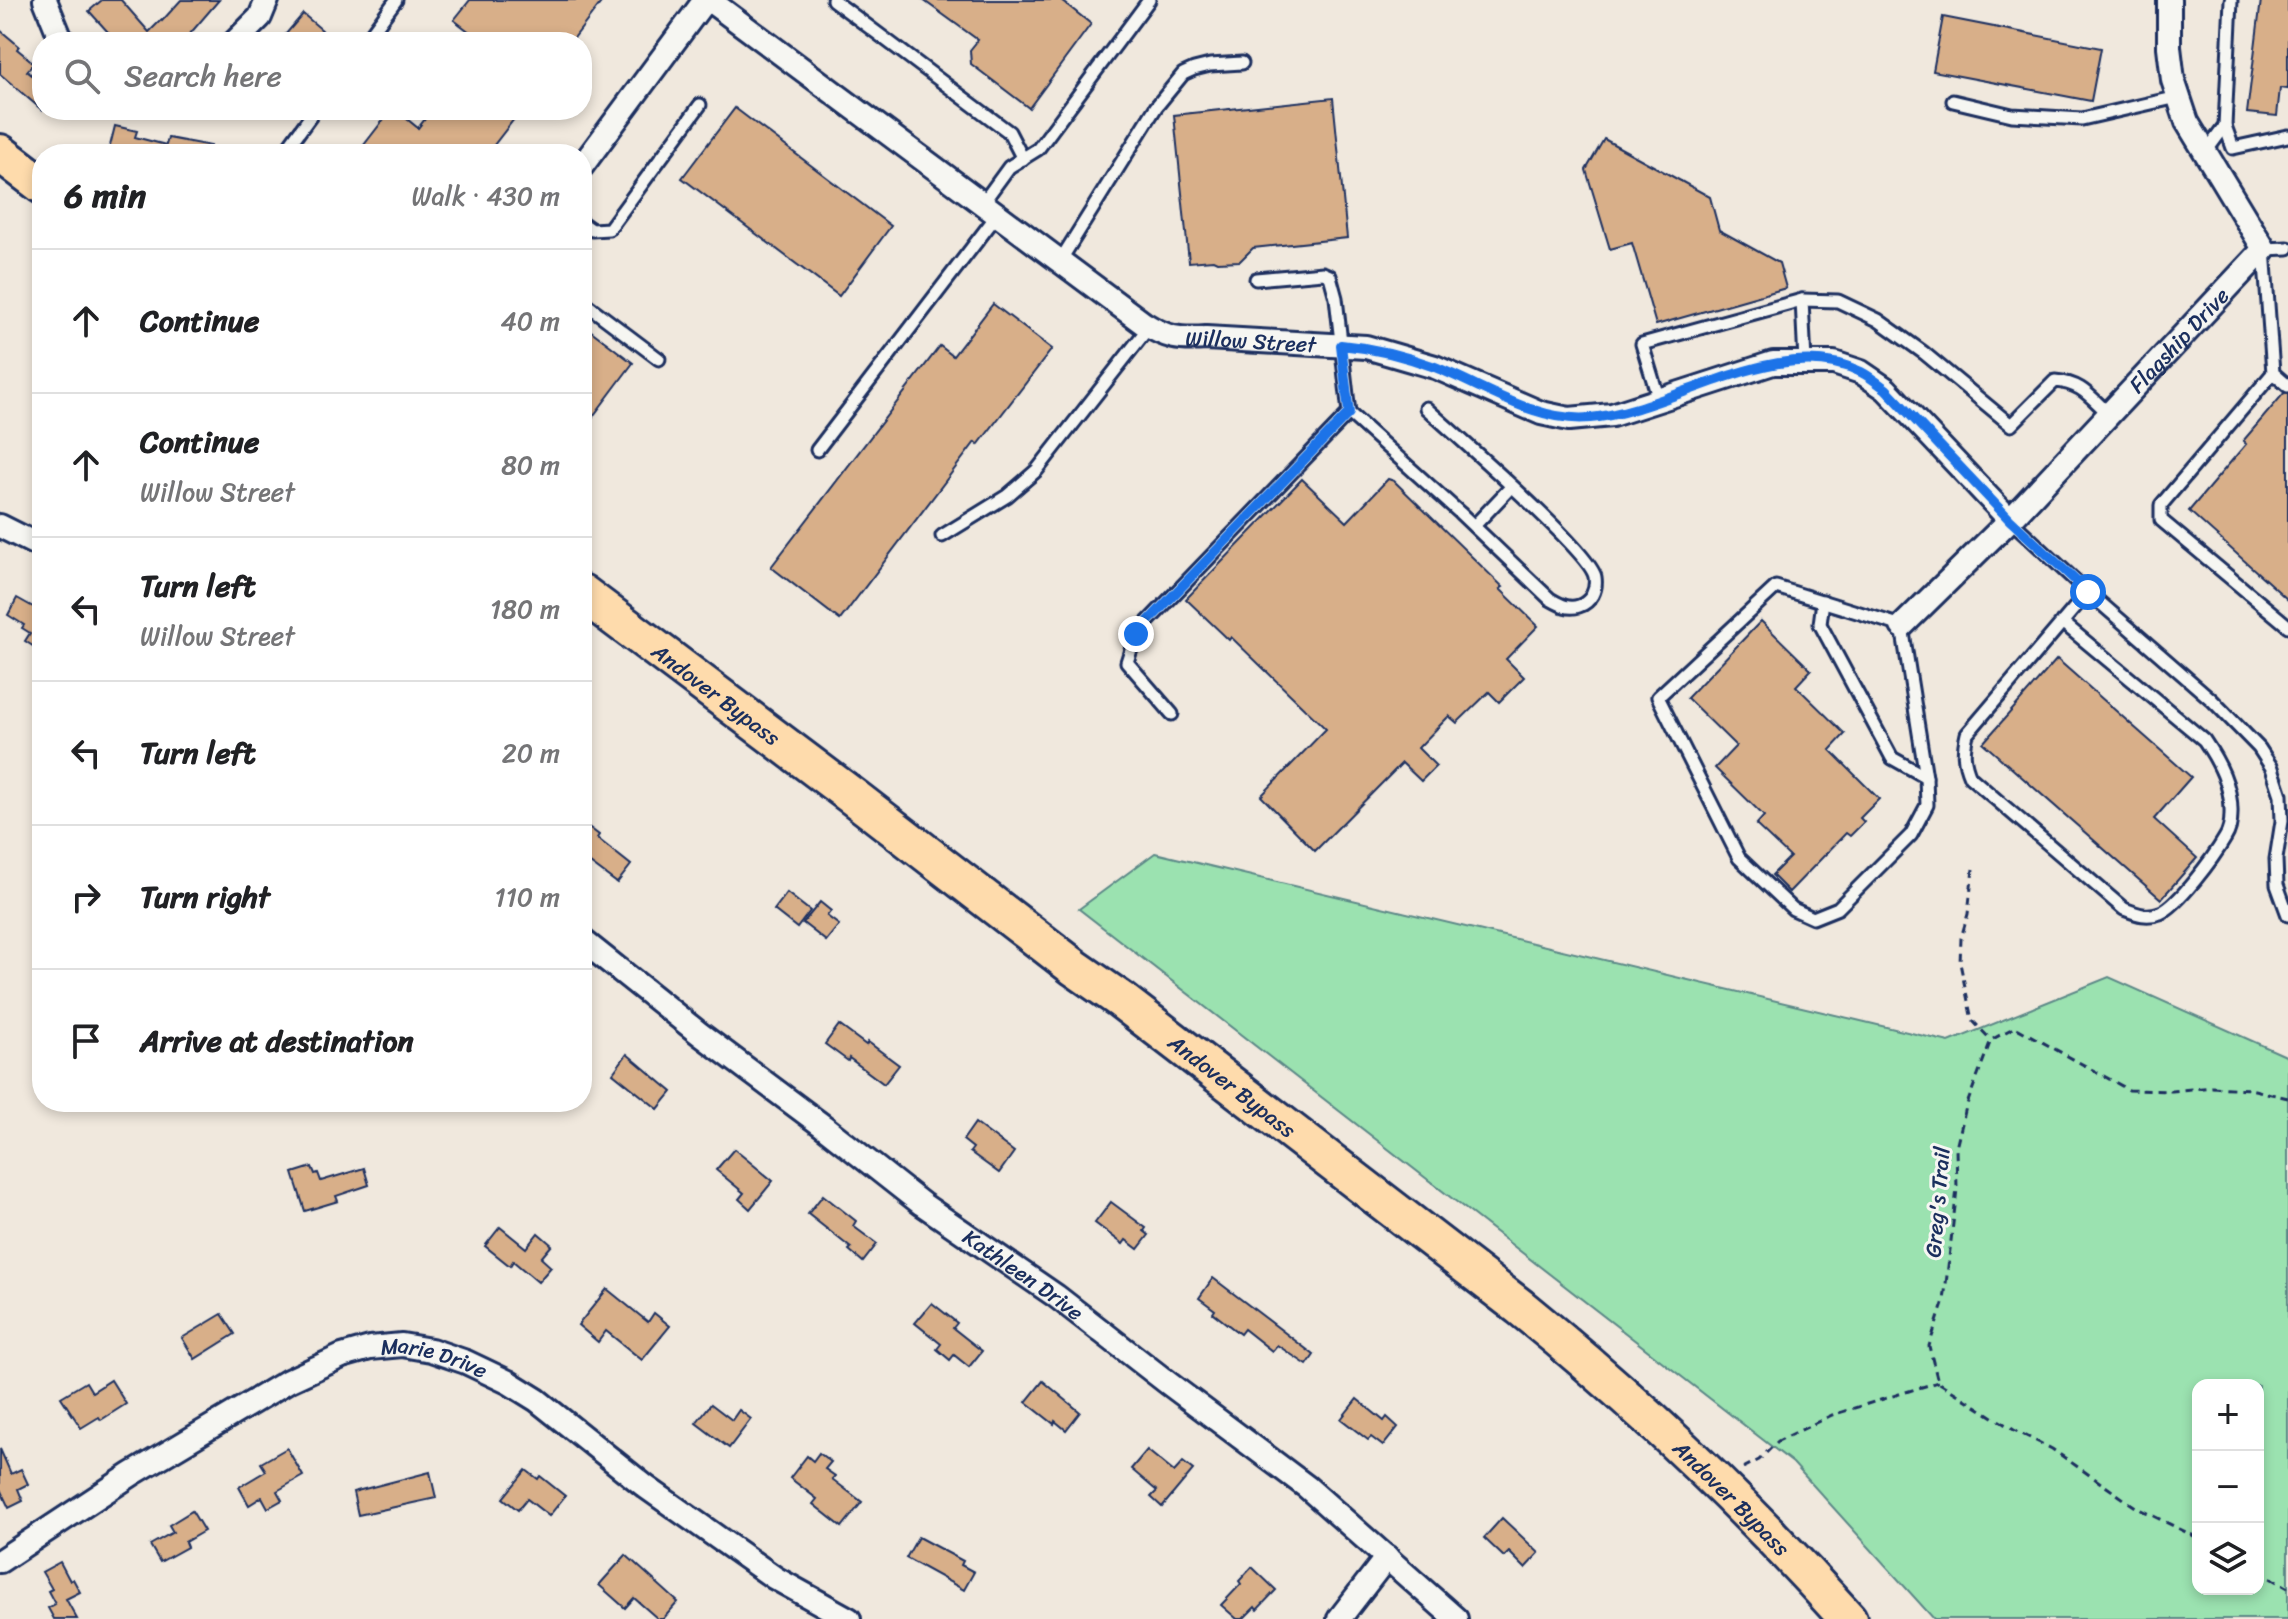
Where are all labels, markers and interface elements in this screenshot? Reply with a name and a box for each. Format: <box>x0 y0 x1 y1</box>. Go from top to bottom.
search box <box>32 32 592 120</box>
text: Search here <box>124 49 282 103</box>
icon: search <box>60 54 104 98</box>
text: 6 min <box>64 166 146 226</box>
text: Walk · 430 m <box>412 173 560 219</box>
street label: Flagship Drive <box>2119 278 2239 403</box>
text: Continue <box>140 294 259 348</box>
text: 40 m <box>501 298 560 344</box>
icon: ahead <box>64 299 108 343</box>
street label: Willow Street <box>1185 319 1318 364</box>
text: Continue <box>140 415 259 469</box>
text: 80 m <box>501 442 560 488</box>
icon: ahead <box>64 443 108 487</box>
text: Willow Street <box>140 469 295 515</box>
text: Turn left <box>140 559 256 613</box>
route start <box>2070 574 2106 610</box>
text: 180 m <box>490 586 560 632</box>
icon: left <box>64 587 108 631</box>
text: Willow Street <box>140 613 295 659</box>
route end <box>1118 616 1154 652</box>
street label: Andover Bypass <box>642 632 790 757</box>
text: Turn left <box>140 726 256 780</box>
text: 20 m <box>502 730 560 776</box>
icon: left <box>64 731 108 775</box>
text: Turn right <box>140 870 270 924</box>
text: 110 m <box>495 874 560 920</box>
icon: right <box>64 875 108 919</box>
text: Arrive at destination <box>140 1014 414 1068</box>
icon: arrive <box>64 1019 108 1063</box>
street label: Andover Bypass <box>1159 1023 1306 1149</box>
street label: Greg's Trail <box>1913 1144 1962 1259</box>
street label: Kathleen Drive <box>954 1218 1093 1331</box>
street label: Marie Drive <box>379 1326 494 1390</box>
map controls <box>2192 1379 2264 1595</box>
button: + <box>2192 1379 2264 1451</box>
street label: Andover Bypass <box>1662 1429 1800 1566</box>
button: − <box>2192 1451 2264 1523</box>
button: layers <box>2192 1523 2264 1595</box>

